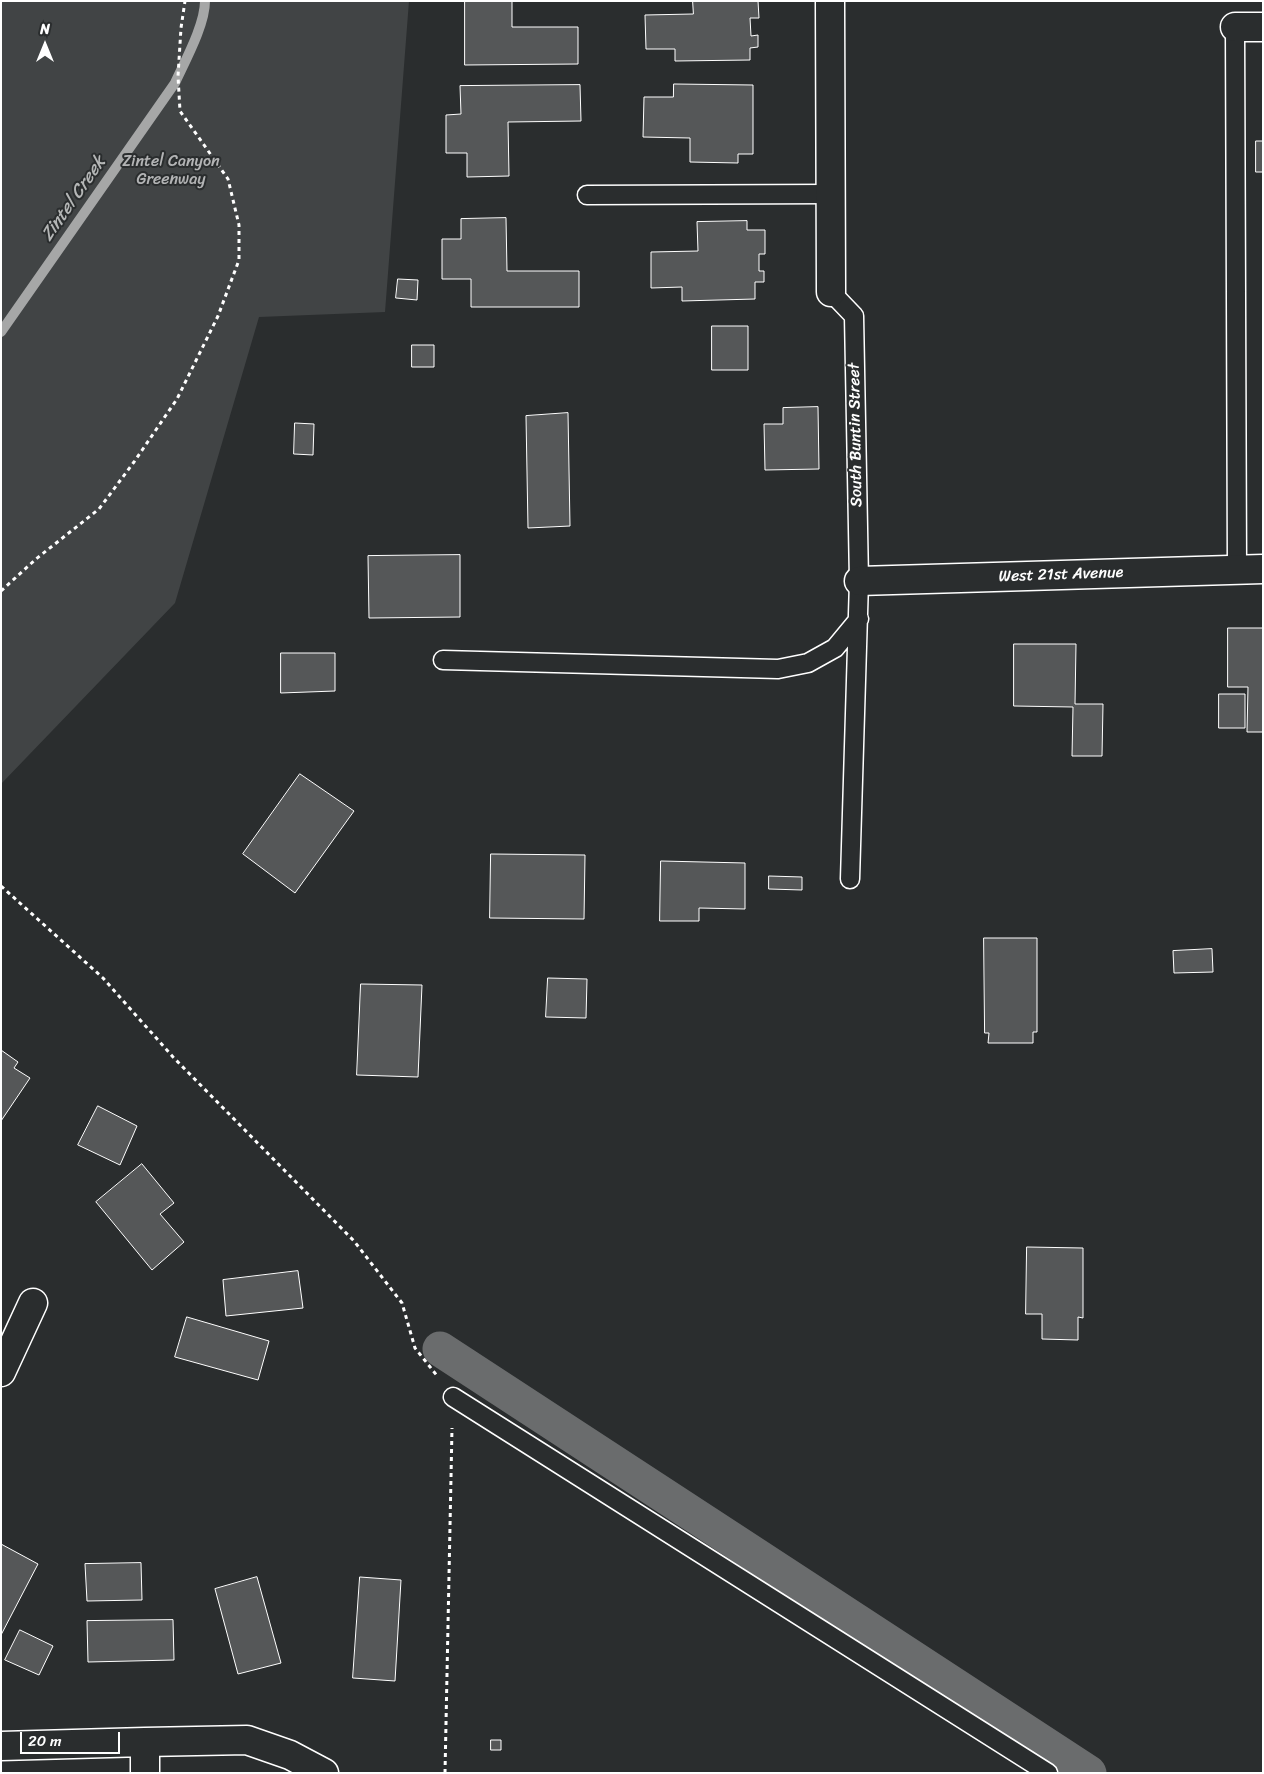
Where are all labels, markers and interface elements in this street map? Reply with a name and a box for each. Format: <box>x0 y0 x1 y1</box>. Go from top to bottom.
text: N <box>40 17 50 42</box>
north arrow <box>20 20 70 70</box>
park label: Zintel Canyon Greenway <box>122 152 220 190</box>
water label: Zintel Creek <box>37 153 111 245</box>
street label: South Buntin Street <box>845 363 867 507</box>
street label: West 21st Avenue <box>998 563 1124 587</box>
scale bar <box>22 1722 122 1754</box>
text: 20 m <box>28 1728 62 1754</box>

